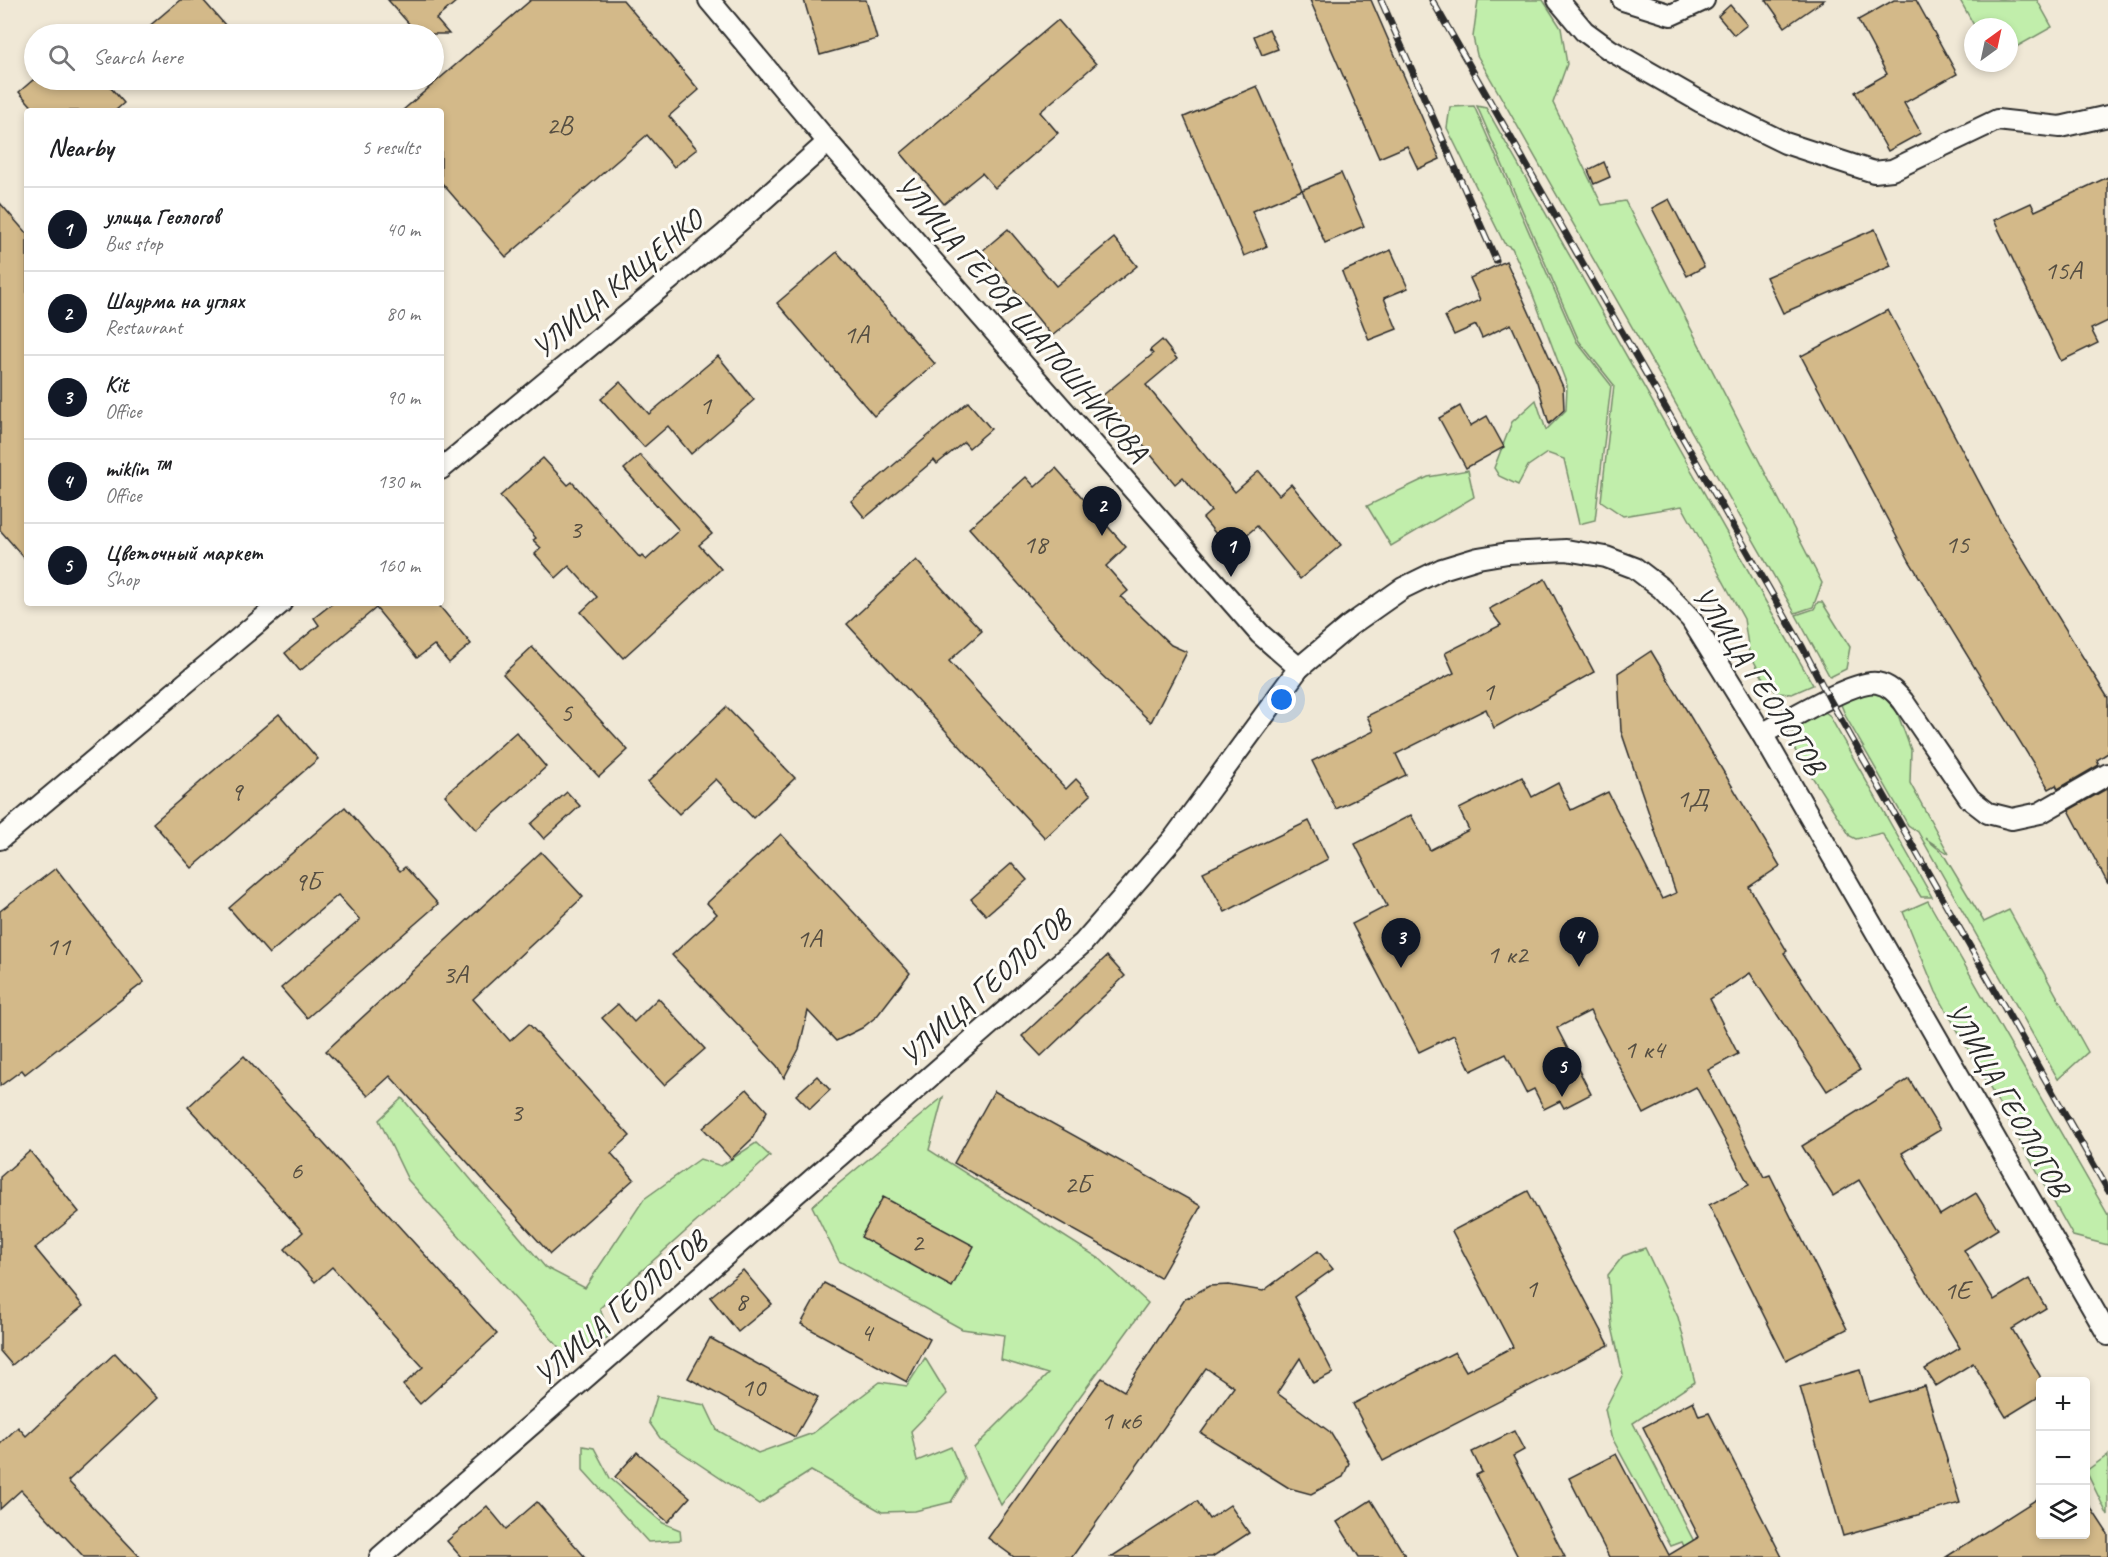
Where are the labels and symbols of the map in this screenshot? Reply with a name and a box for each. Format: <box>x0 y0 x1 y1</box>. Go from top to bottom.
north arrow <box>1964 18 2018 72</box>
house number: 2В <box>546 108 574 142</box>
street label: УЛИЦА ГЕРОЯ ШАПОШНИКОВА <box>887 167 1158 470</box>
street label: УЛИЦА КАЩЕНКО <box>524 199 713 367</box>
house number: 15А <box>2044 253 2083 287</box>
house number: 1А <box>843 317 870 351</box>
house number: 1 <box>699 388 713 422</box>
pin: 2 <box>1082 486 1122 536</box>
house number: 3 <box>569 512 583 546</box>
house number: 18 <box>1023 527 1050 561</box>
house number: 15 <box>1945 527 1971 561</box>
pin: 1 <box>1212 528 1250 577</box>
street label: УЛИЦА ГЕОЛОГОВ <box>1684 579 1836 784</box>
house number: 1 <box>1482 674 1496 708</box>
your location <box>1267 685 1296 714</box>
house number: 5 <box>560 695 574 729</box>
house number: 9 <box>230 774 244 808</box>
house number: 1Д <box>1676 781 1710 815</box>
house number: 9Б <box>294 864 324 898</box>
street label: УЛИЦА ГЕОЛОГОВ <box>892 899 1081 1075</box>
pin: 3 <box>1382 918 1420 968</box>
pin: 4 <box>1560 918 1598 967</box>
house number: 1А <box>796 921 823 955</box>
house number: 11 <box>46 929 72 963</box>
house number: 1 к2 <box>1487 937 1529 971</box>
house number: 3А <box>442 957 469 991</box>
street label: УЛИЦА ГЕОЛОГОВ <box>1937 996 2080 1205</box>
house number: 1 к4 <box>1624 1032 1667 1066</box>
pin: 5 <box>1542 1048 1582 1097</box>
house number: 3 <box>510 1095 524 1129</box>
house number: 6 <box>290 1153 303 1187</box>
house number: 2Б <box>1064 1167 1094 1201</box>
street label: УЛИЦА ГЕОЛОГОВ <box>526 1221 717 1394</box>
house number: 2 <box>911 1225 925 1259</box>
house number: 1 <box>1525 1271 1539 1305</box>
house number: 1Е <box>1944 1273 1974 1307</box>
house number: 8 <box>735 1284 750 1318</box>
house number: 4 <box>860 1315 875 1349</box>
house number: 10 <box>741 1370 767 1404</box>
house number: 1 к6 <box>1101 1403 1142 1437</box>

